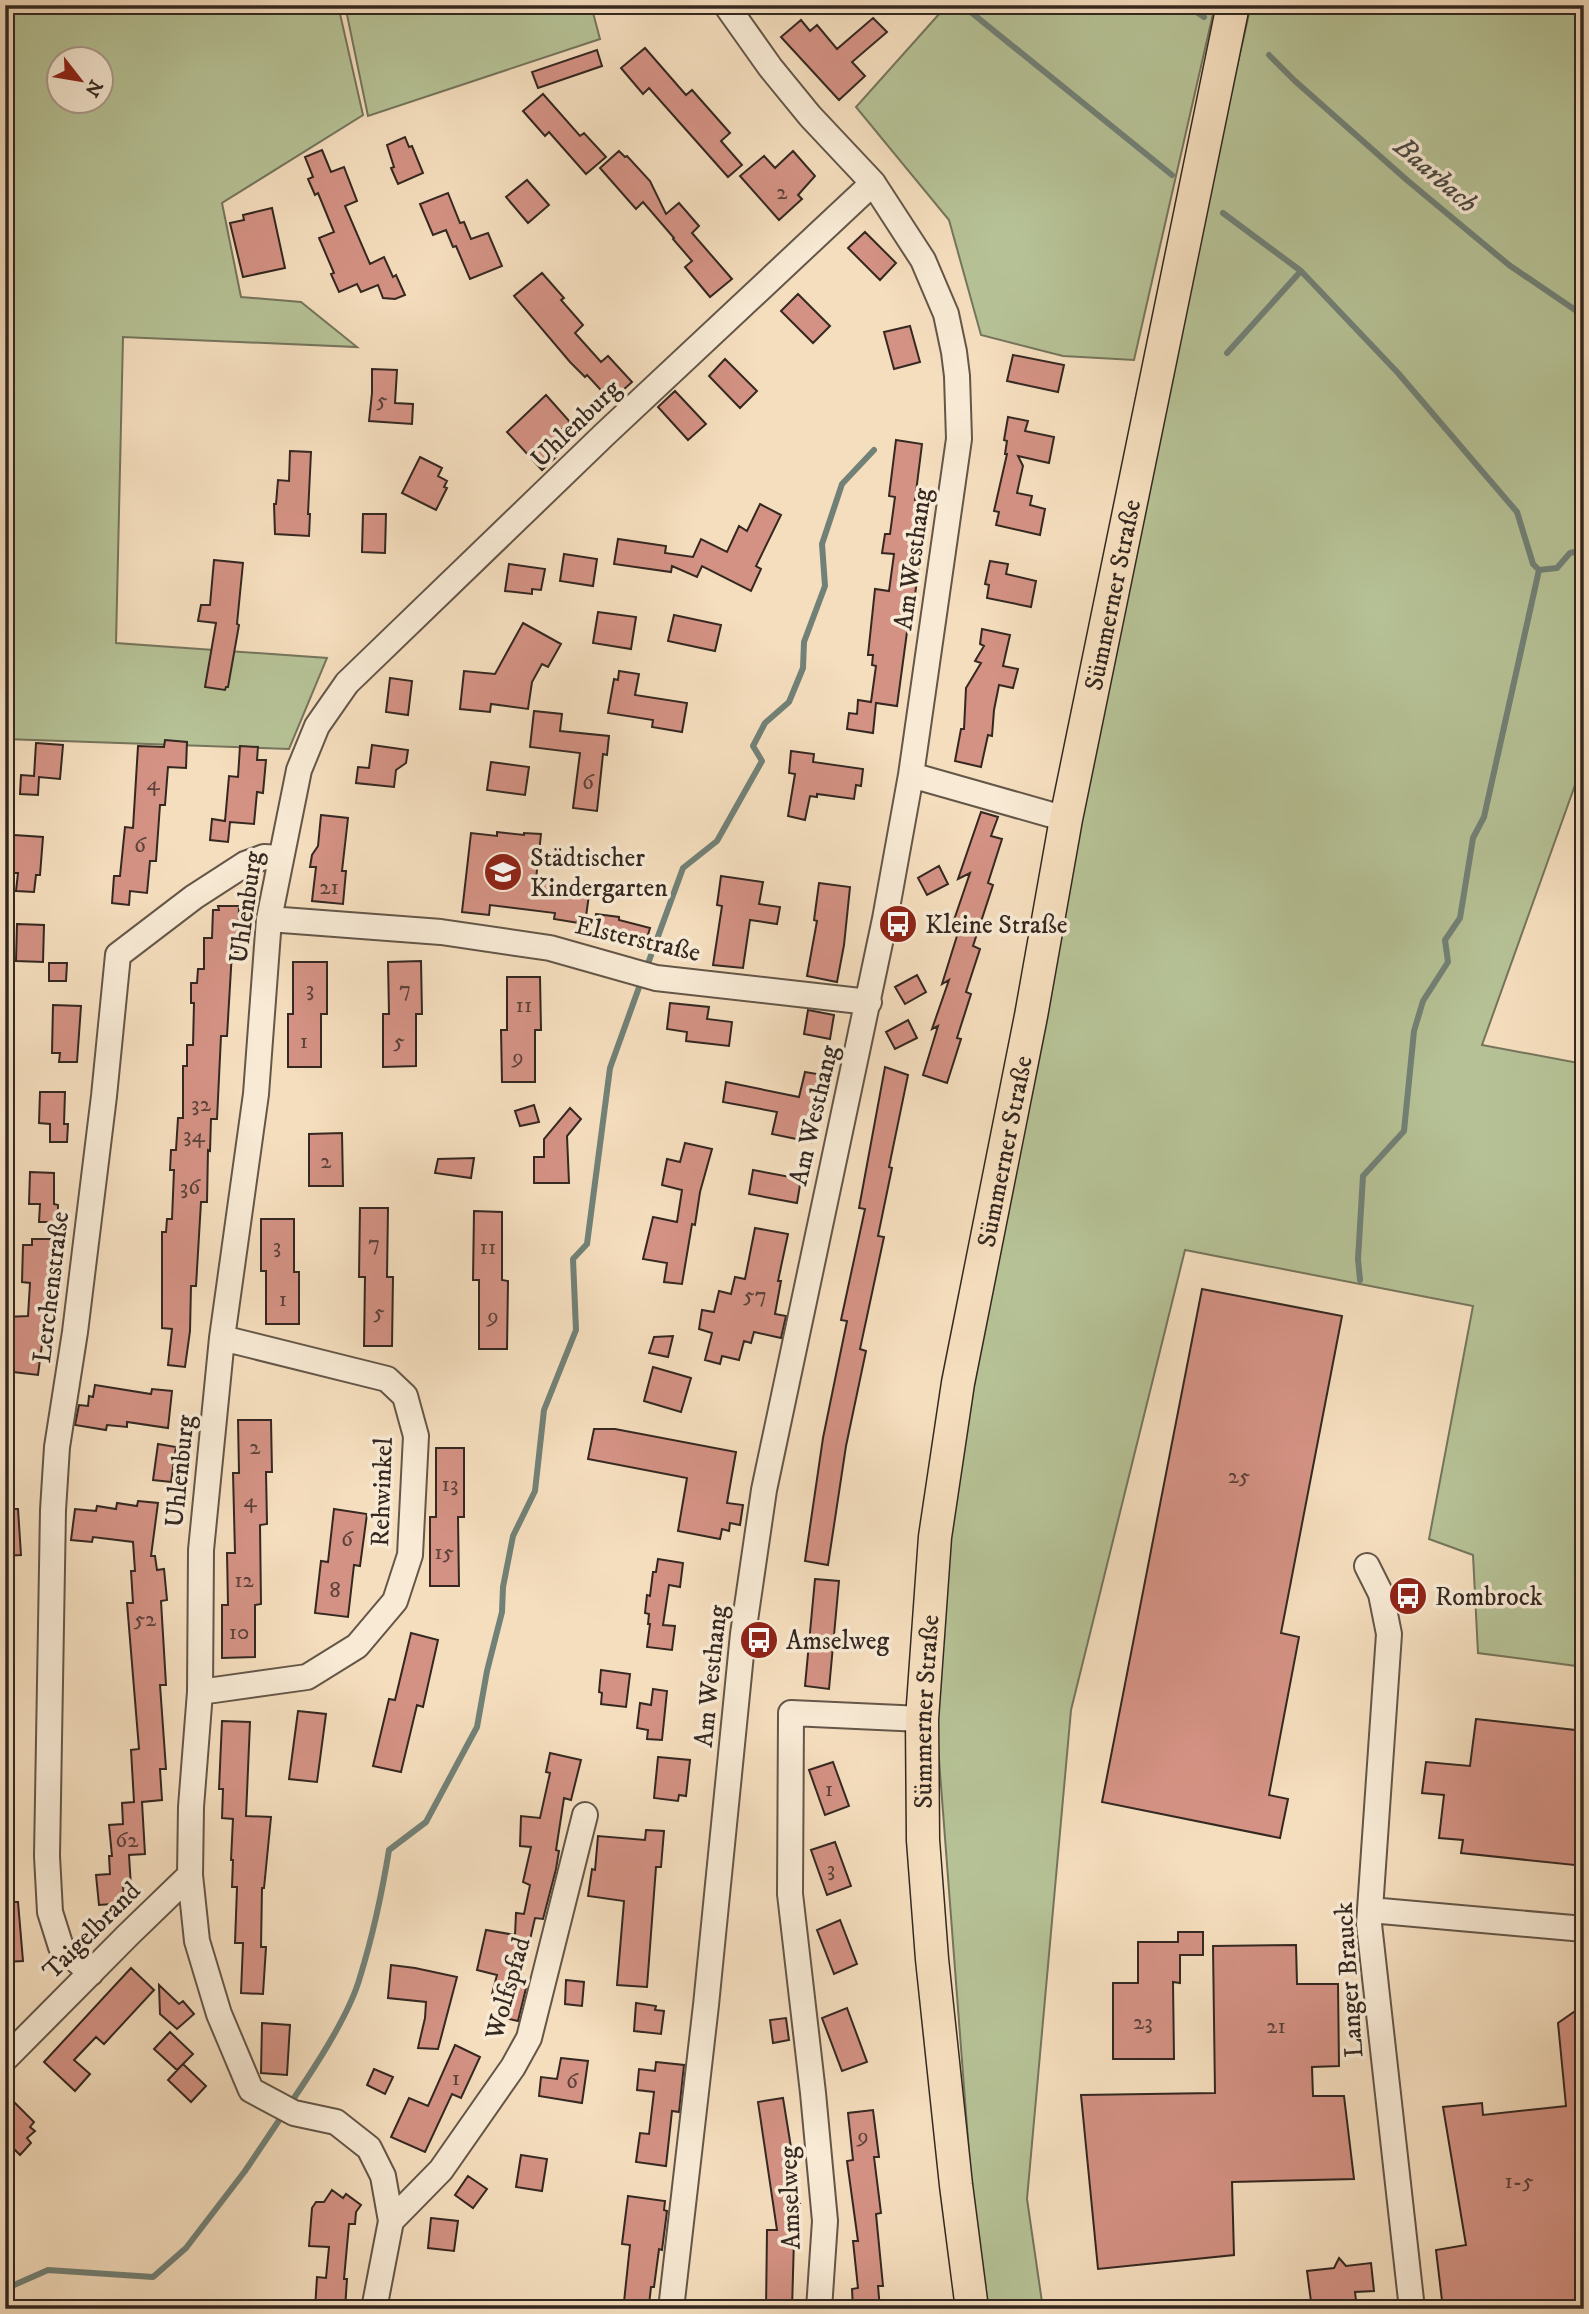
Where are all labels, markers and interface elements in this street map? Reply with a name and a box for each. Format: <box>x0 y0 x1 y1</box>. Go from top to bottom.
north arrow <box>46 46 116 116</box>
text: N <box>79 75 107 101</box>
water label: Baarbach <box>1386 129 1485 221</box>
house number: 2 <box>776 178 788 207</box>
street label: Uhlenburg <box>524 373 628 475</box>
house number: 5 <box>376 386 388 415</box>
street label: Am Westhang <box>887 486 940 632</box>
street label: Sümmerner Straße <box>1078 497 1149 694</box>
house number: 6 <box>582 768 595 797</box>
house number: 4 <box>146 769 160 798</box>
house number: 6 <box>134 831 147 860</box>
place label: Städtischer Kindergarten <box>530 842 668 905</box>
street label: Uhlenburg <box>222 849 271 965</box>
school or university icon: Städtischer Kindergarten <box>482 851 524 893</box>
house number: 21 <box>319 873 339 902</box>
bus stop icon: Kleine Straße <box>877 903 919 945</box>
street label: Elsterstraße <box>572 909 704 970</box>
place label: Kleine Straße <box>925 909 1067 942</box>
house number: 3 <box>306 975 314 1004</box>
house number: 7 <box>399 975 411 1004</box>
house number: 11 <box>516 991 532 1020</box>
house number: 1 <box>300 1027 308 1056</box>
house number: 5 <box>393 1027 405 1056</box>
street label: Am Westhang <box>782 1042 847 1189</box>
house number: 9 <box>511 1043 524 1072</box>
street label: Sümmerner Straße <box>970 1053 1041 1250</box>
house number: 32 <box>191 1090 212 1119</box>
house number: 34 <box>183 1121 206 1150</box>
house number: 2 <box>320 1147 332 1176</box>
house number: 36 <box>180 1173 201 1202</box>
street label: Lerchenstraße <box>26 1210 77 1365</box>
house number: 7 <box>368 1229 380 1258</box>
house number: 3 <box>273 1232 281 1261</box>
house number: 11 <box>480 1233 496 1262</box>
house number: 57 <box>743 1281 767 1310</box>
house number: 1 <box>279 1285 287 1314</box>
house number: 5 <box>373 1298 385 1327</box>
house number: 9 <box>486 1302 499 1331</box>
street label: Uhlenburg <box>158 1413 203 1529</box>
house number: 2 <box>249 1433 261 1462</box>
street label: Rehwinkel <box>364 1437 401 1547</box>
house number: 25 <box>1228 1462 1250 1491</box>
house number: 13 <box>441 1470 459 1499</box>
house number: 4 <box>243 1486 257 1515</box>
house number: 6 <box>341 1525 354 1554</box>
house number: 15 <box>434 1538 454 1567</box>
house number: 12 <box>234 1566 255 1595</box>
bus stop icon: Rombrock <box>1387 1575 1429 1617</box>
house number: 8 <box>329 1576 341 1605</box>
place label: Rombrock <box>1435 1581 1543 1614</box>
street label: Am Westhang <box>688 1603 735 1749</box>
house number: 52 <box>134 1605 157 1634</box>
street label: Sümmerner Straße <box>907 1614 947 1809</box>
house number: 10 <box>229 1618 249 1647</box>
bus stop icon: Amselweg <box>738 1619 780 1661</box>
place label: Amselweg <box>786 1625 890 1658</box>
house number: 1 <box>825 1775 833 1804</box>
house number: 62 <box>115 1826 139 1855</box>
house number: 3 <box>827 1855 835 1884</box>
street label: Taigelbrand <box>36 1875 148 1987</box>
street label: Langer Brauck <box>1328 1901 1371 2059</box>
street label: Wolfspfad <box>478 1933 539 2044</box>
house number: 23 <box>1133 2008 1153 2037</box>
house number: 21 <box>1266 2012 1286 2041</box>
house number: 1 <box>452 2064 460 2093</box>
house number: 6 <box>566 2067 579 2096</box>
house number: 9 <box>856 2122 869 2151</box>
street label: Amselweg <box>772 2145 809 2250</box>
house number: 1-5 <box>1504 2167 1534 2196</box>

